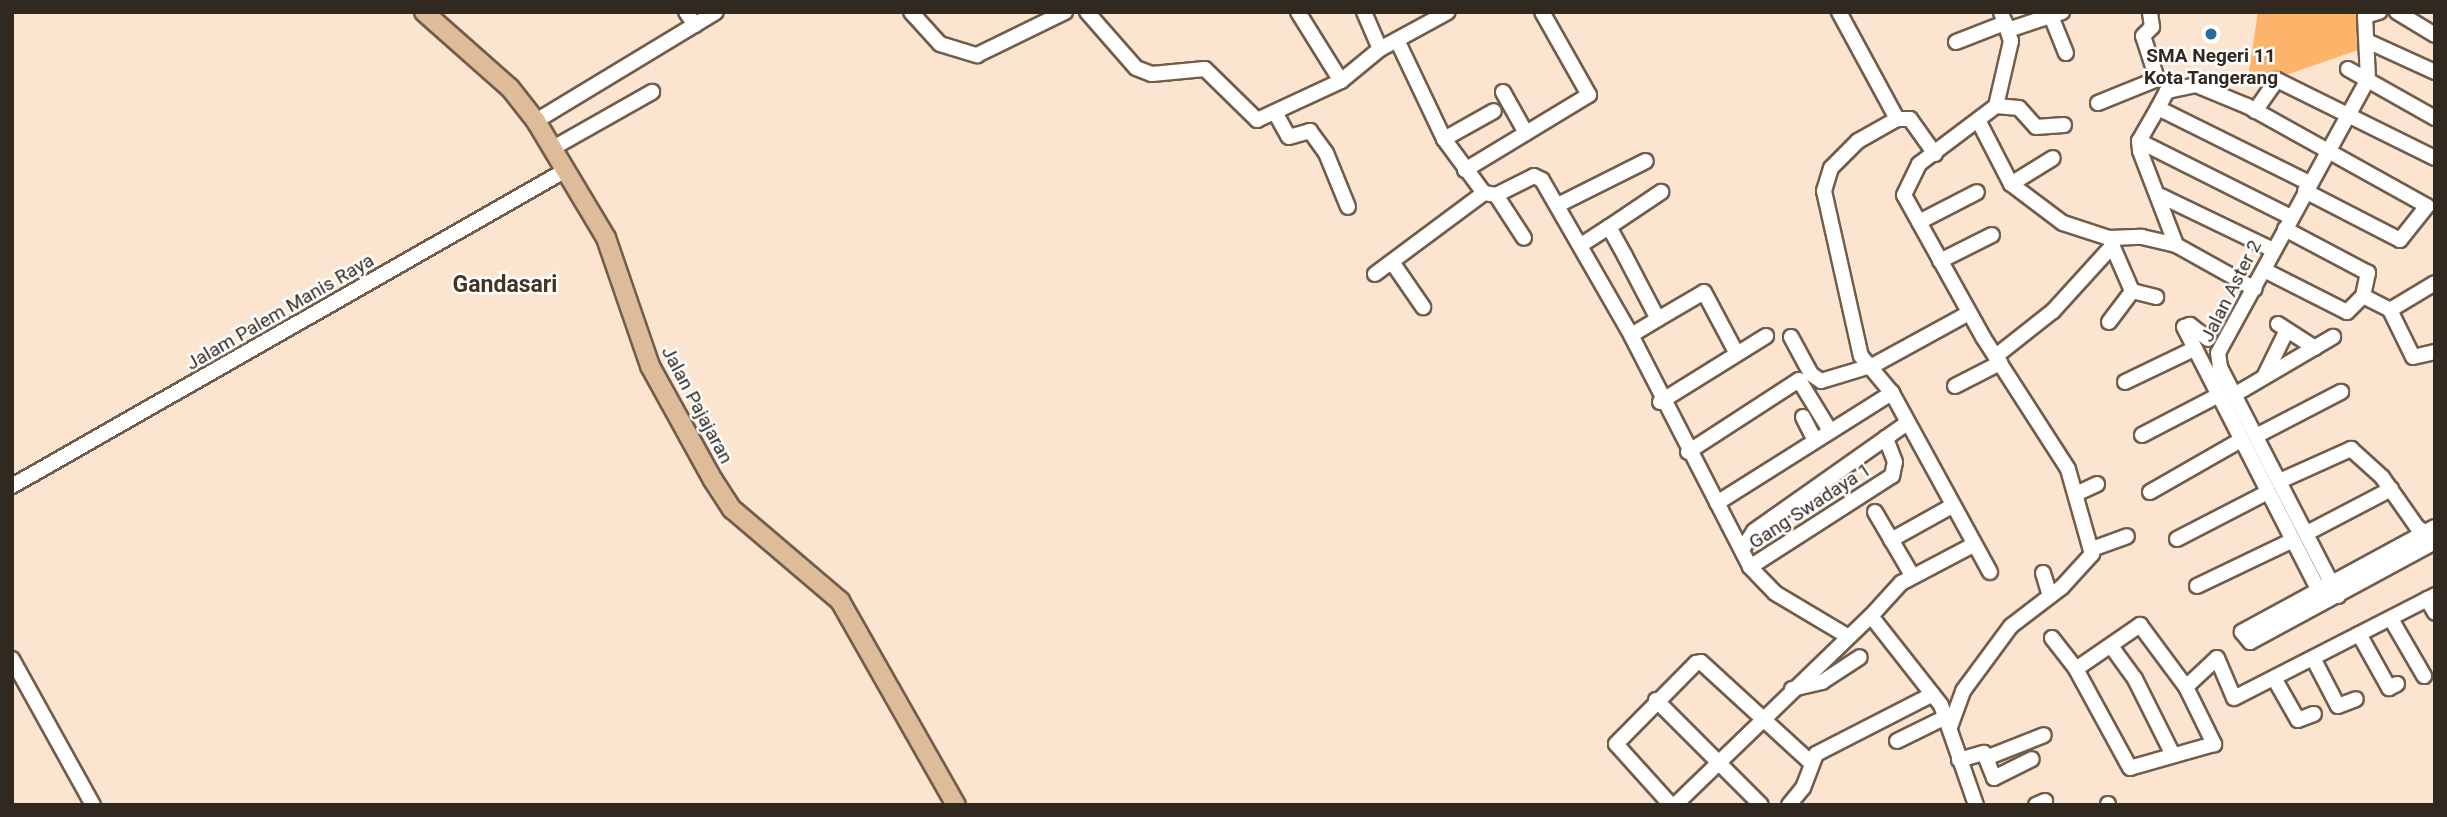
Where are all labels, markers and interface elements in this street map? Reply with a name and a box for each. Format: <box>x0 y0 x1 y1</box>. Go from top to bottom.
marker: SMA Negeri 11 Kota Tangerang <box>2203 26 2219 42</box>
place label: SMA Negeri 11 Kota Tangerang <box>2144 45 2278 89</box>
street label: Jalan Aster 2 <box>2196 236 2266 346</box>
street label: Jalam Palem Manis Raya <box>182 249 378 375</box>
district label: Gandasari <box>453 271 557 299</box>
street label: Jalan Pajajaran <box>656 342 738 468</box>
street label: Gang Swadaya 1 <box>1745 458 1875 554</box>

